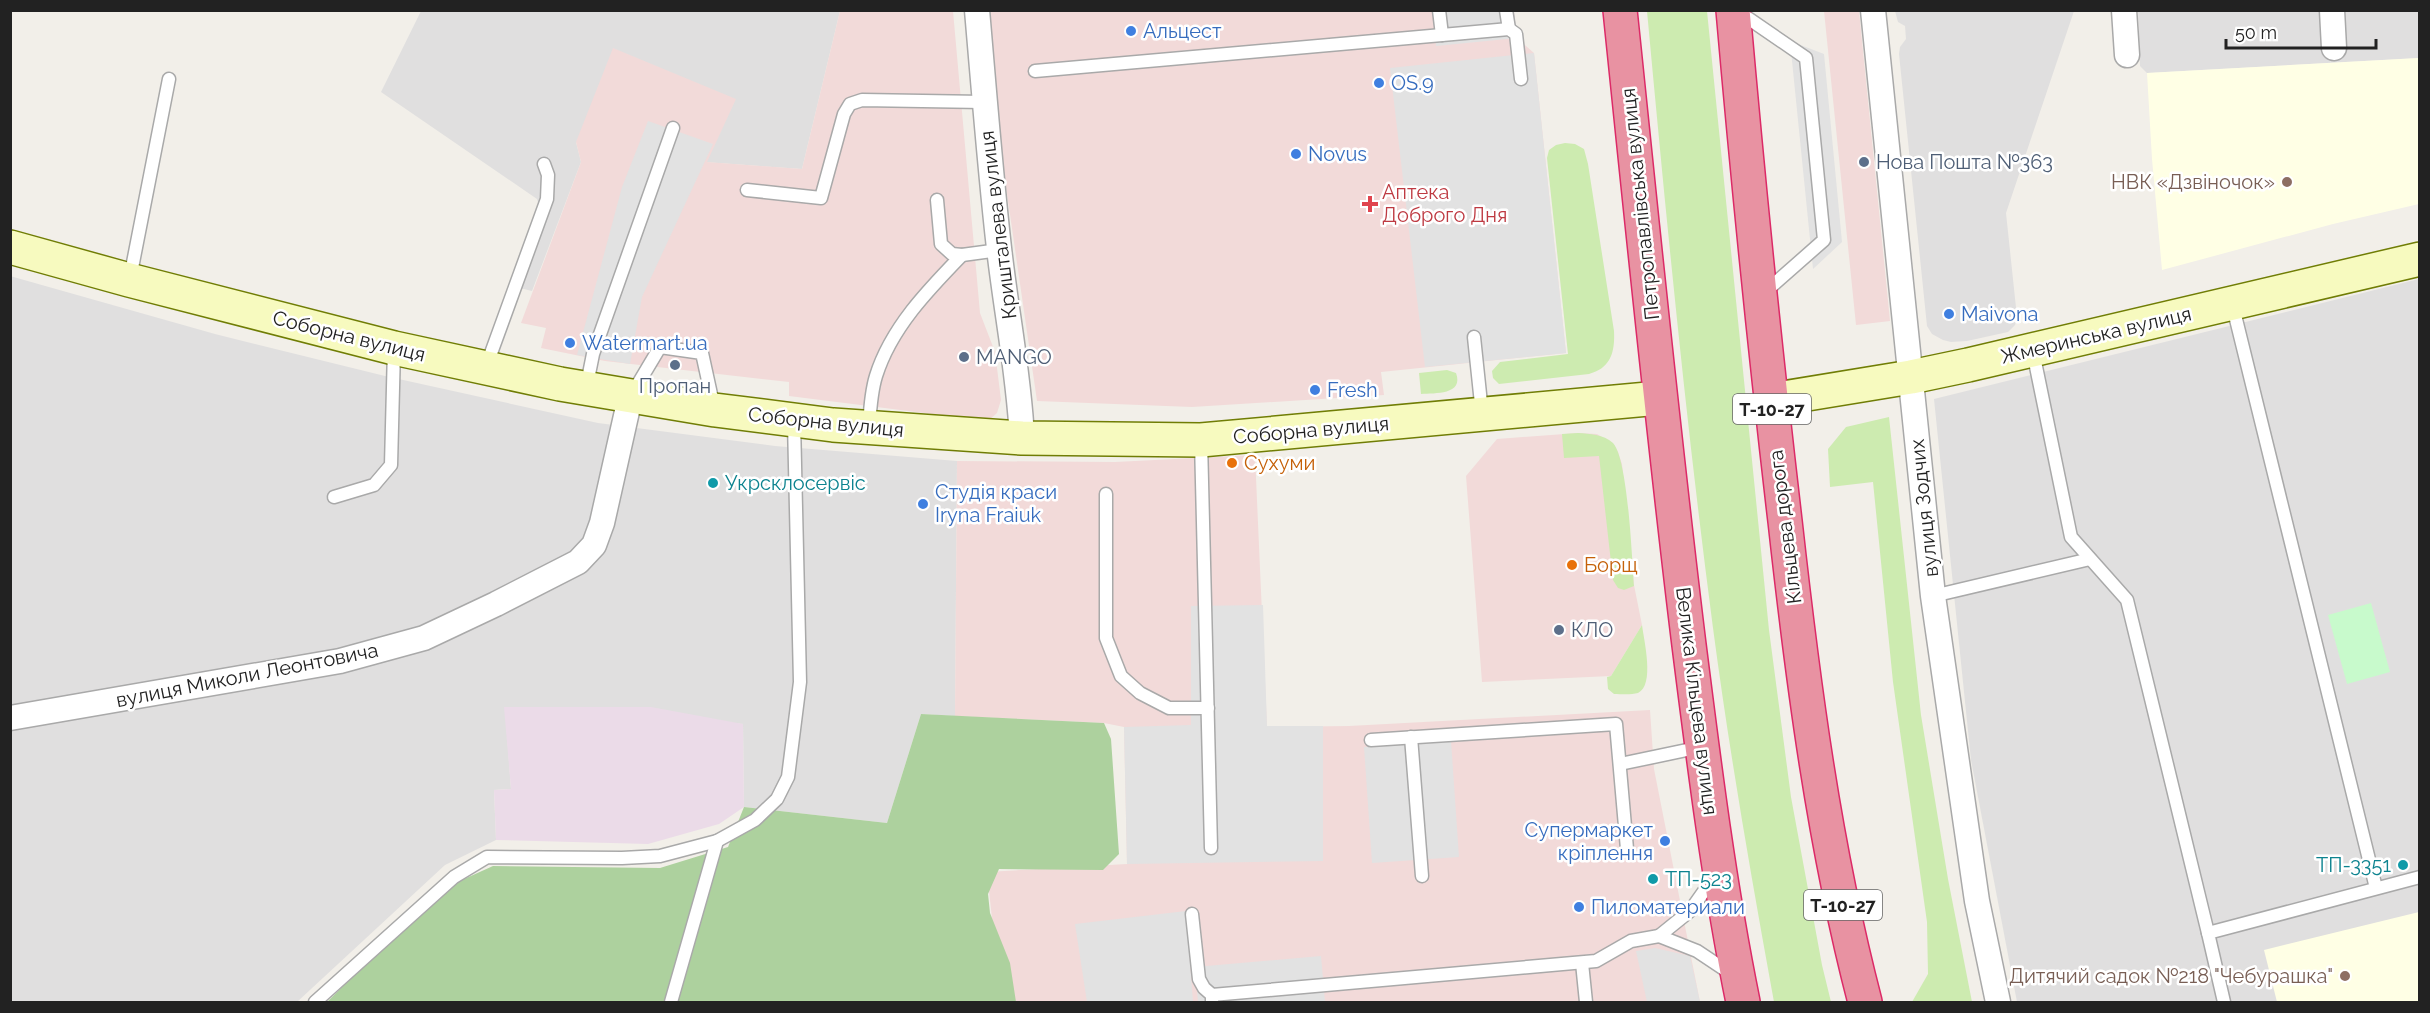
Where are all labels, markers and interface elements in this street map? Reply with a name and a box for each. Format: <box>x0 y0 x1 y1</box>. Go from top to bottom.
scale bar <box>2226 12 2376 50</box>
place label: Альцест <box>1143 19 1222 43</box>
text: 50 m <box>2235 22 2277 43</box>
marker: Альцест <box>1124 24 1138 38</box>
place label: OS.9 <box>1391 71 1434 95</box>
marker: OS.9 <box>1372 76 1386 90</box>
street label: Петропавлівська вулиця <box>1616 87 1664 321</box>
street label: Кришталева вулиця <box>975 129 1021 321</box>
place label: Novus <box>1308 142 1367 166</box>
marker: Novus <box>1289 147 1303 161</box>
place label: Нова Пошта №363 <box>1876 150 2053 174</box>
marker: Нова Пошта №363 <box>1857 155 1871 169</box>
place label: НВК «Дзвіночок» <box>2111 170 2275 194</box>
marker: НВК «Дзвіночок» <box>2280 175 2294 189</box>
place label: Аптека Доброго Дня <box>1382 180 1507 227</box>
marker: Аптека Доброго Дня <box>1363 197 1377 211</box>
street label: Жмеринська вулиця <box>1998 301 2194 369</box>
place label: Maivona <box>1961 302 2038 326</box>
street label: Соборна вулиця <box>270 305 428 367</box>
marker: Maivona <box>1942 307 1956 321</box>
place label: Watermart.ua <box>582 331 708 355</box>
marker: Watermart.ua <box>563 336 577 350</box>
place label: MANGO <box>976 345 1052 369</box>
marker: MANGO <box>957 350 971 364</box>
marker: Пропан <box>668 358 682 372</box>
place label: Пропан <box>639 374 711 398</box>
place label: Fresh <box>1327 378 1378 402</box>
marker: Fresh <box>1308 383 1322 397</box>
road number: Т-10-27 <box>1733 394 1811 424</box>
street label: Соборна вулиця <box>747 402 905 442</box>
street label: Соборна вулиця <box>1232 411 1390 449</box>
street label: вулиця Зодчих <box>1905 438 1943 578</box>
street label: Кільцева дорога <box>1764 449 1806 605</box>
place label: Сухуми <box>1244 451 1315 475</box>
marker: Сухуми <box>1225 456 1239 470</box>
place label: Укрсклосервіс <box>725 471 866 495</box>
marker: Укрсклосервіс <box>706 476 720 490</box>
place label: Студія краси Iryna Fraiuk <box>935 480 1057 527</box>
marker: Студія краси Iryna Fraiuk <box>916 497 930 511</box>
place label: Борщ <box>1584 553 1638 577</box>
marker: Борщ <box>1565 558 1579 572</box>
street label: Велика Кільцева вулиця <box>1671 586 1723 816</box>
place label: КЛО <box>1571 618 1613 642</box>
marker: КЛО <box>1552 623 1566 637</box>
street label: вулиця Миколи Леонтовича <box>114 638 380 712</box>
place label: Супермаркет кріплення <box>1525 818 1653 865</box>
marker: Супермаркет кріплення <box>1658 834 1672 848</box>
place label: ТП-3351 <box>2316 853 2391 877</box>
marker: ТП-3351 <box>2396 858 2410 872</box>
place label: ТП-523 <box>1665 867 1732 891</box>
marker: ТП-523 <box>1646 872 1660 886</box>
road number: Т-10-27 <box>1804 890 1882 920</box>
place label: Пиломатериали <box>1591 895 1745 919</box>
marker: Пиломатериали <box>1572 900 1586 914</box>
place label: Дитячий садок №218 "Чебурашка" <box>2009 964 2333 988</box>
marker: Дитячий садок №218 "Чебурашка" <box>2338 969 2352 983</box>

